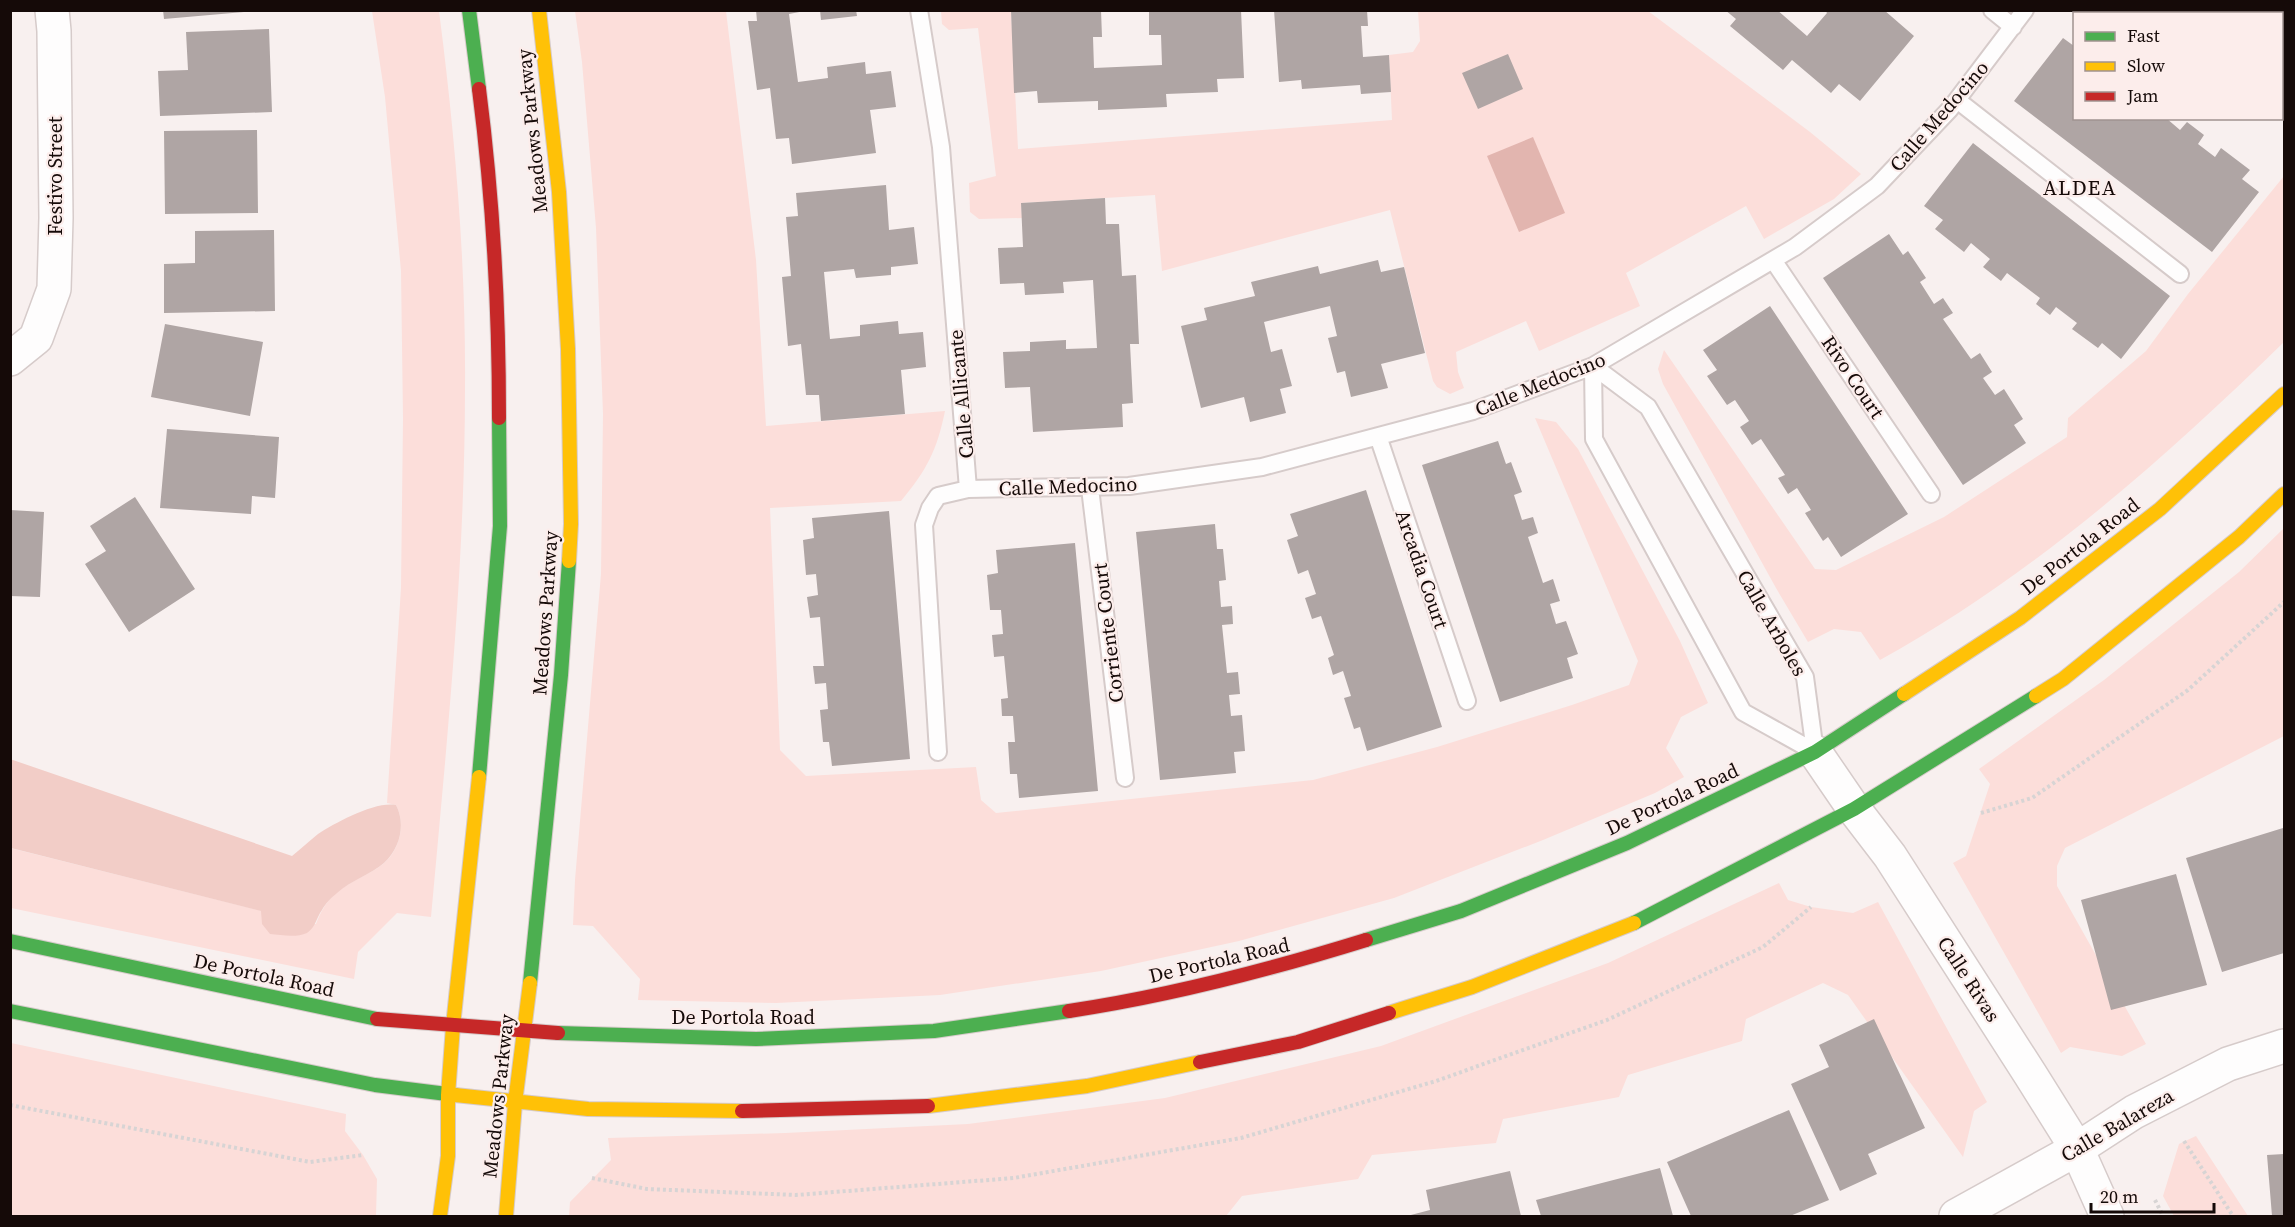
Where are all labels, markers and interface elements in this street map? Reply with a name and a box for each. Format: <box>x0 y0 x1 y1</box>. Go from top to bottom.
legend <box>2073 12 2283 120</box>
text: Fast <box>2127 23 2160 48</box>
street label: Meadows Parkway <box>509 47 555 214</box>
text: Slow <box>2127 53 2165 78</box>
street label: Calle Medocino <box>1883 55 1995 177</box>
text: Jam <box>2126 83 2159 108</box>
street label: Festivo Street <box>41 116 69 235</box>
district label: ALDEA <box>2043 173 2117 202</box>
street label: Calle Allicante <box>941 328 981 460</box>
street label: Rivo Court <box>1815 330 1891 424</box>
street label: Calle Medocino <box>1471 345 1609 423</box>
street label: Calle Medocino <box>998 470 1138 502</box>
street label: De Portola Road <box>2015 490 2146 601</box>
street label: Arcadia Court <box>1389 506 1456 633</box>
street label: Meadows Parkway <box>525 529 565 696</box>
street label: Corriente Court <box>1085 561 1130 704</box>
street label: Calle Arboles <box>1730 565 1814 681</box>
street label: De Portola Road <box>1601 756 1744 842</box>
street label: De Portola Road <box>1146 930 1293 990</box>
street label: Calle Rivas <box>1931 931 2007 1027</box>
street label: De Portola Road <box>191 946 338 1004</box>
street label: De Portola Road <box>671 1003 815 1031</box>
street label: Meadows Parkway <box>475 1012 521 1179</box>
street label: Calle Balareza <box>2055 1081 2179 1169</box>
scale bar <box>2091 1176 2214 1214</box>
text: 20 m <box>2100 1184 2138 1209</box>

